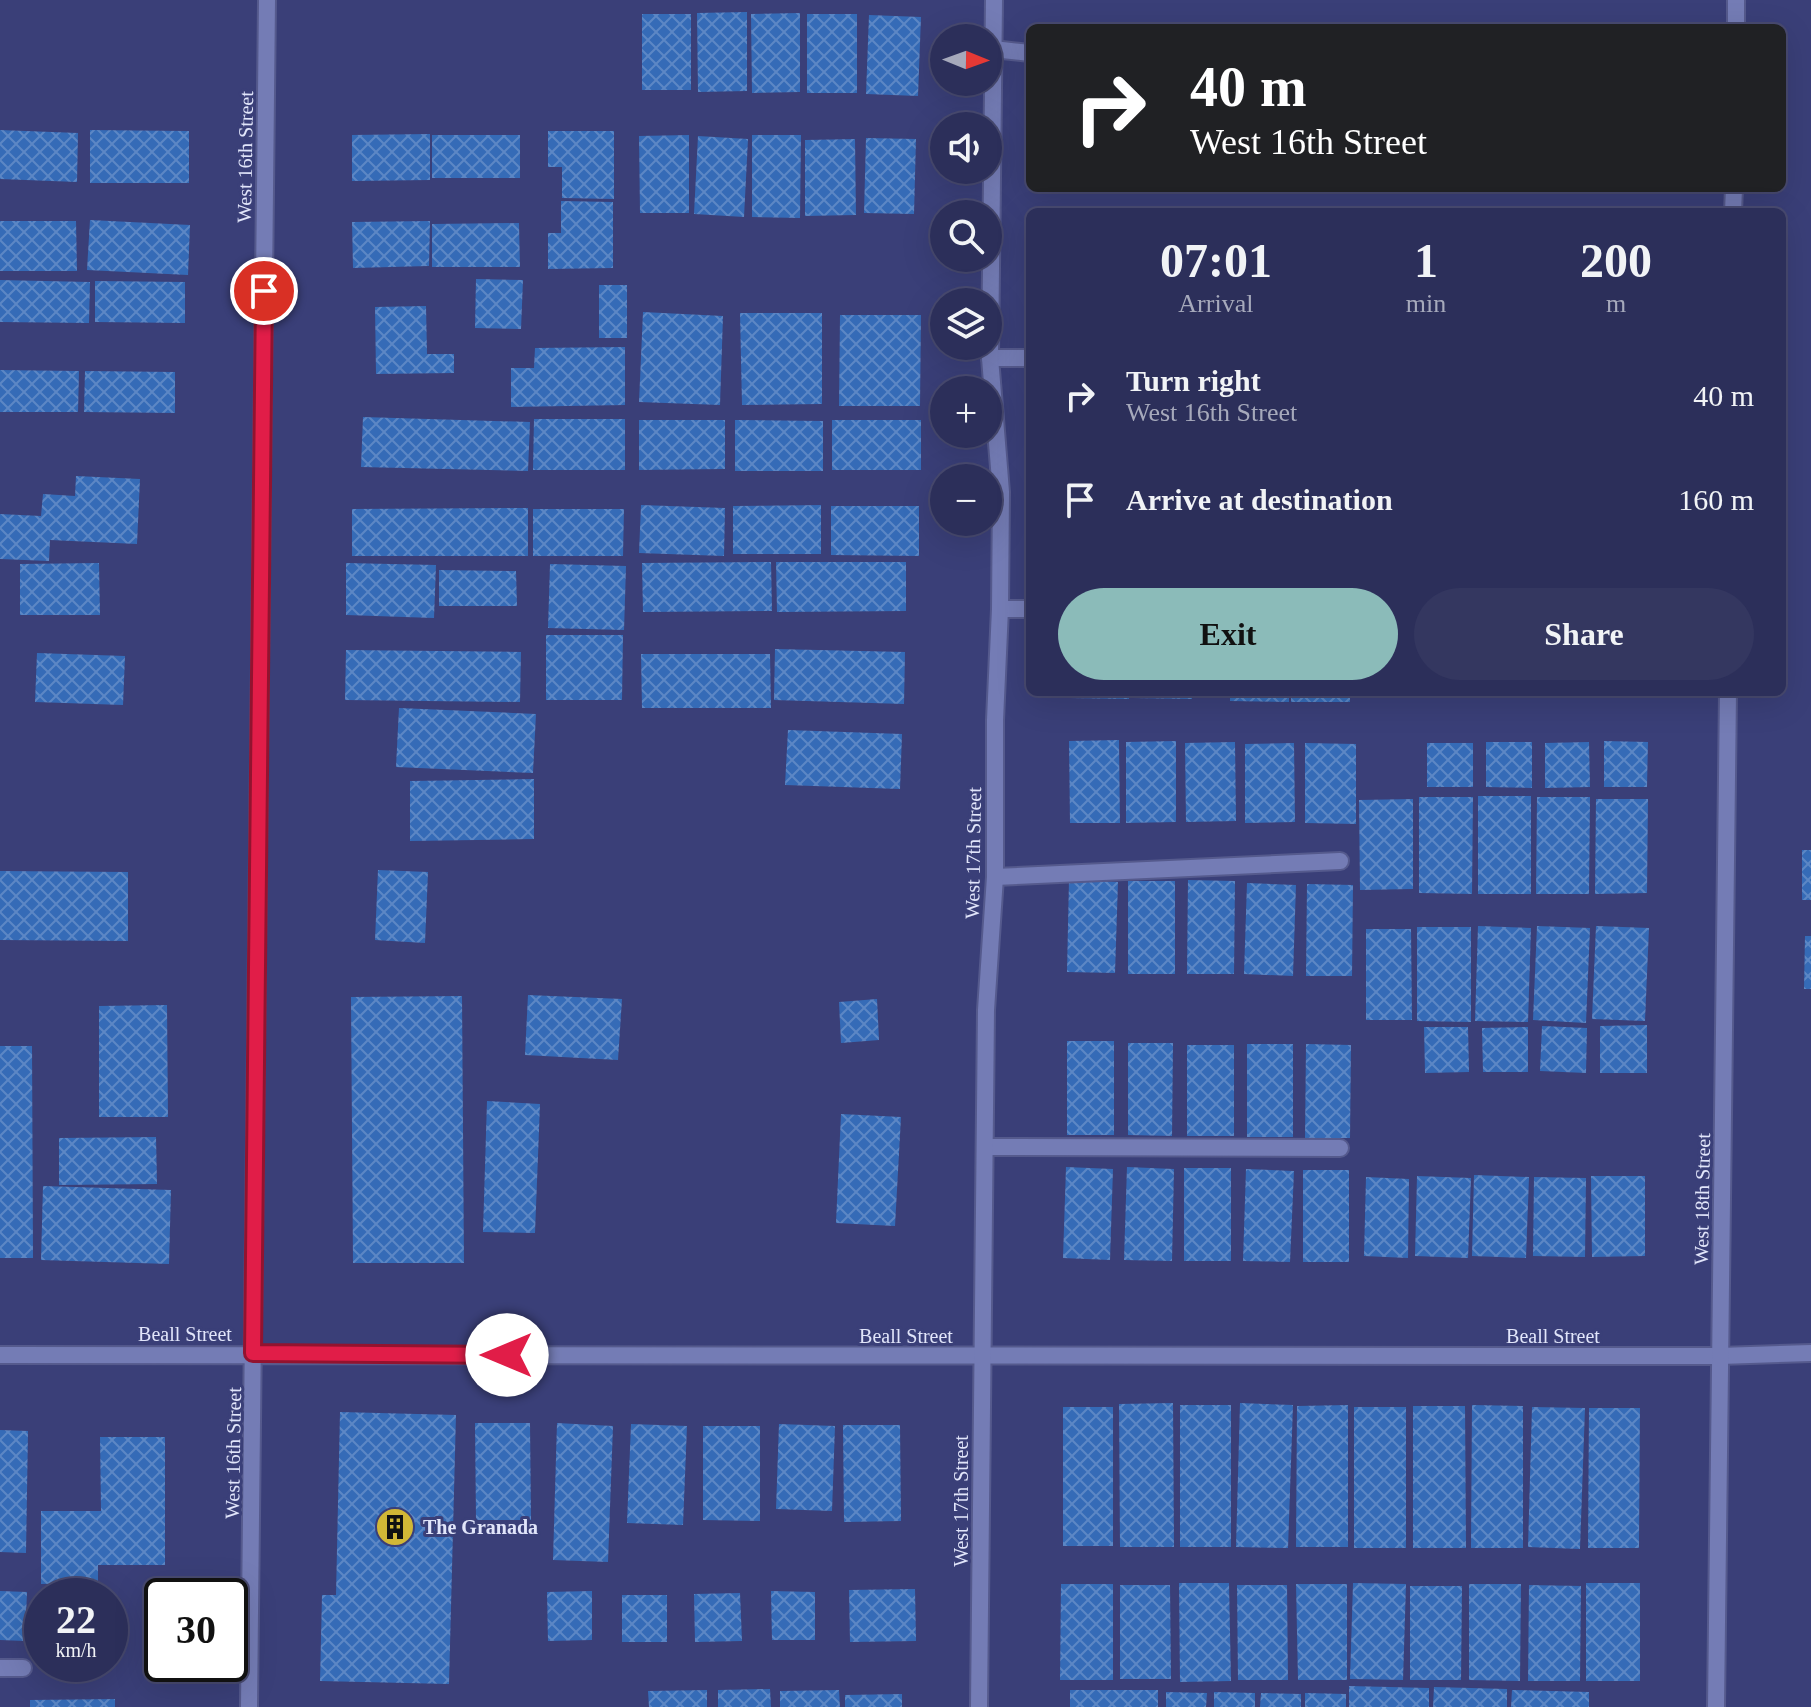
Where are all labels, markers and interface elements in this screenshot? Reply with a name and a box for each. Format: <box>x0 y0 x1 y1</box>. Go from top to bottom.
north arrow <box>930 24 1002 96</box>
map controls <box>930 24 1002 536</box>
icon: right <box>1058 56 1162 160</box>
text: 40 m <box>1190 56 1307 118</box>
street label: West 16th Street <box>233 91 257 223</box>
button: sound <box>930 112 1002 184</box>
text: West 16th Street <box>1190 122 1427 162</box>
button: search <box>930 200 1002 272</box>
text: 07:01 <box>1160 234 1272 287</box>
text: 1 <box>1414 234 1438 287</box>
text: 200 <box>1580 234 1652 287</box>
pin <box>230 257 298 325</box>
icon: arrive <box>242 269 286 313</box>
button: layers <box>930 288 1002 360</box>
text: Arrival <box>1178 289 1253 318</box>
text: min <box>1406 289 1446 318</box>
text: m <box>1606 289 1626 318</box>
text: Turn right <box>1126 364 1261 397</box>
icon: right <box>1058 374 1102 418</box>
button: + <box>930 376 1002 448</box>
text: 40 m <box>1693 379 1754 412</box>
text: West 16th Street <box>1126 398 1297 427</box>
button: − <box>930 464 1002 536</box>
icon: arrive <box>1058 478 1102 522</box>
text: Arrive at destination <box>1126 483 1393 516</box>
text: 160 m <box>1678 483 1754 516</box>
button: Exit <box>1058 588 1398 680</box>
button: Share <box>1414 588 1754 680</box>
street label: West 17th Street <box>961 787 985 919</box>
street label: West 18th Street <box>1690 1133 1714 1265</box>
position arrow <box>465 1313 549 1397</box>
street label: Beall Street <box>138 1323 232 1345</box>
street label: Beall Street <box>859 1325 953 1347</box>
street label: Beall Street <box>1506 1325 1600 1347</box>
street label: West 16th Street <box>221 1387 245 1519</box>
street label: West 17th Street <box>950 1435 972 1567</box>
building icon: The Granada <box>374 1506 416 1548</box>
place label: The Granada <box>423 1516 538 1538</box>
speed limit sign: 30 <box>144 1578 248 1682</box>
text: 22 <box>56 1597 96 1642</box>
text: km/h <box>55 1639 97 1661</box>

